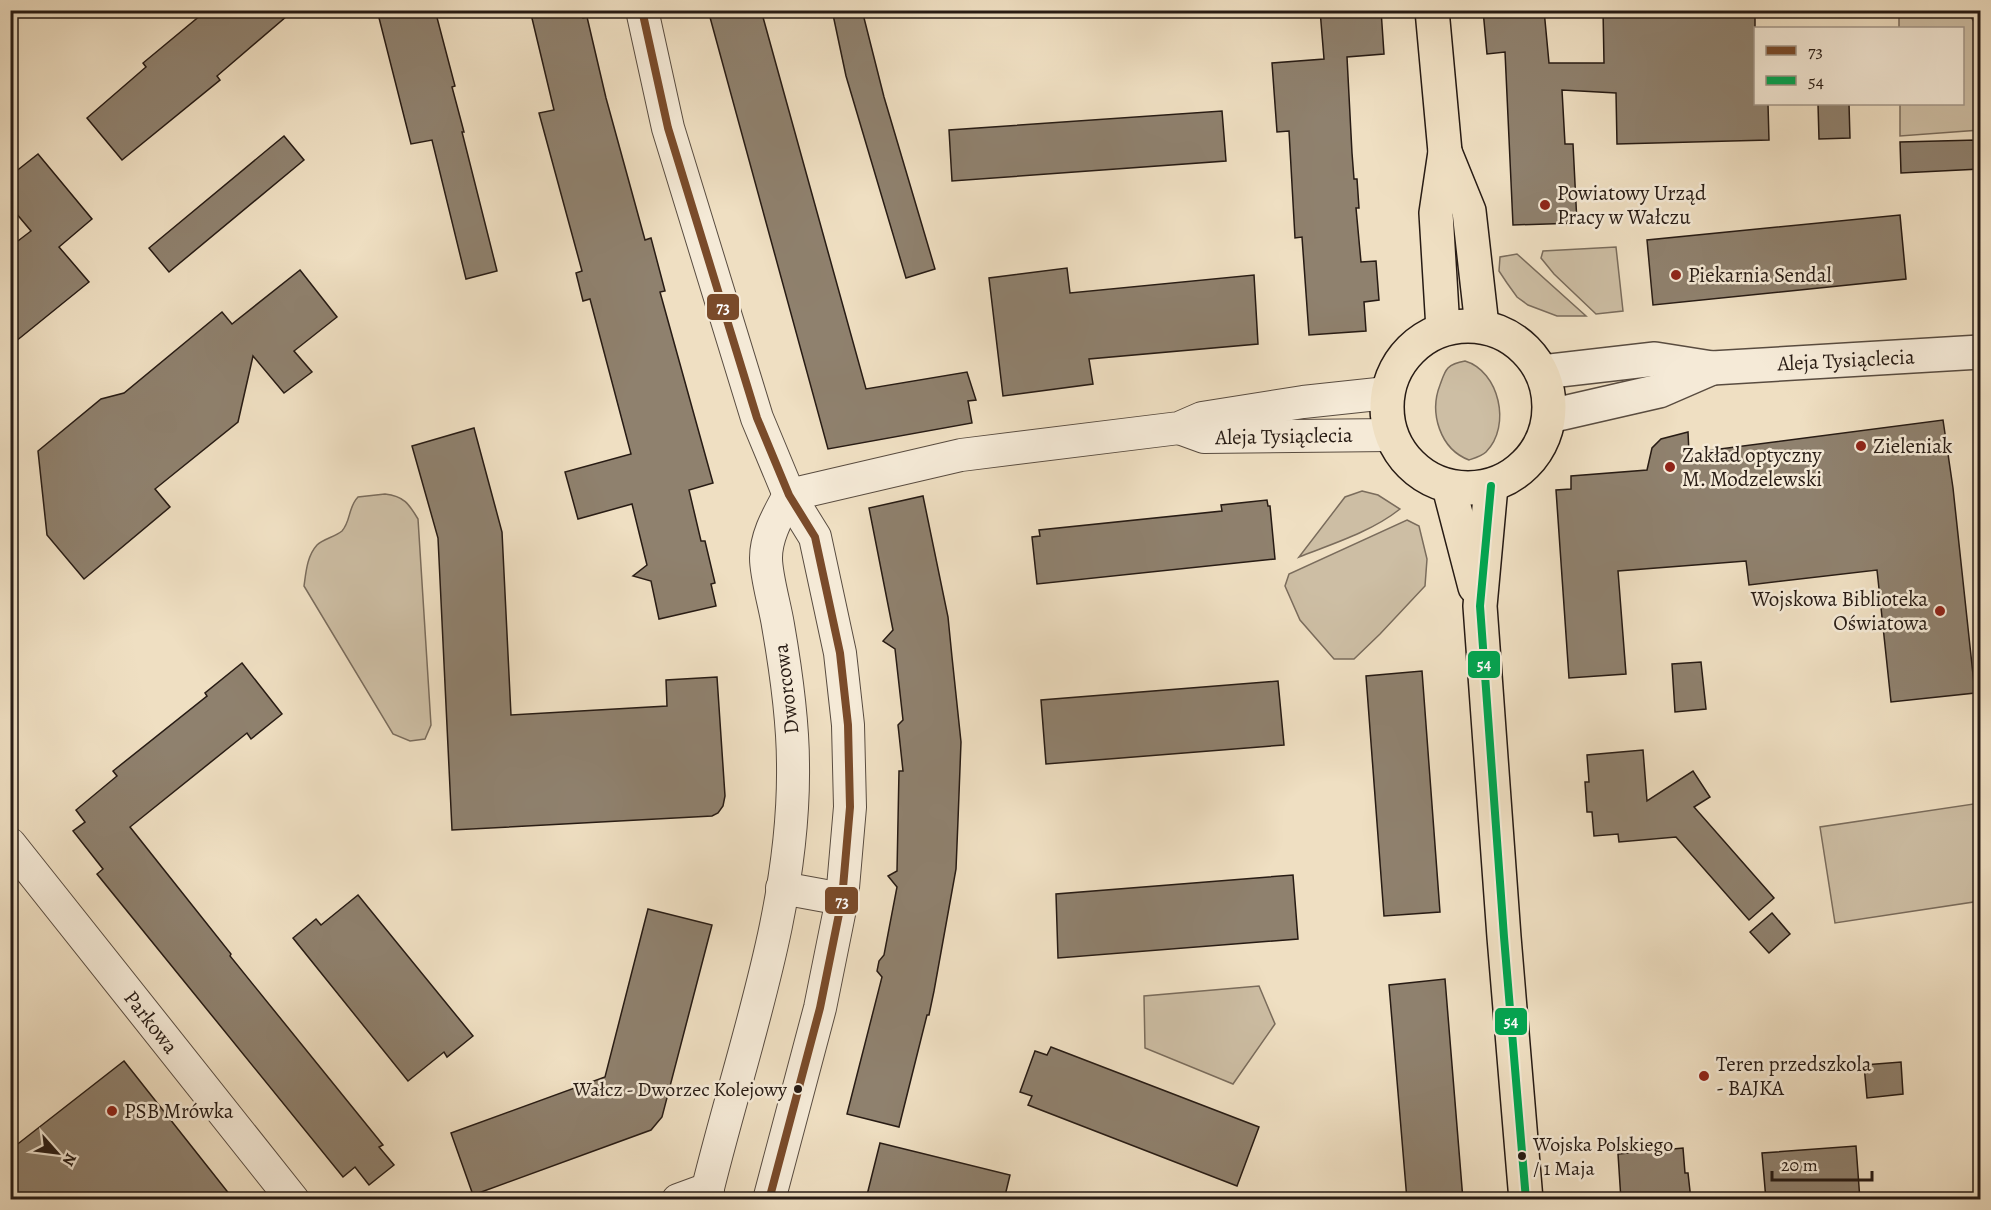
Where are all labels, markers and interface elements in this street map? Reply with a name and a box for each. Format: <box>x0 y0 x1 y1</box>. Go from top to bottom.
legend <box>1754 27 1964 105</box>
text: 73 <box>1808 39 1823 63</box>
text: 54 <box>1808 69 1824 93</box>
place label: Powiatowy Urząd Pracy w Wałczu <box>1557 179 1707 231</box>
marker: Powiatowy Urząd Pracy w Wałczu <box>1538 198 1552 212</box>
place label: Piekarnia Sendal <box>1688 261 1832 289</box>
marker: Piekarnia Sendal <box>1669 268 1683 282</box>
line badge: 73 <box>706 293 740 321</box>
text: 73 <box>716 297 730 319</box>
street label: Aleja Tysiąclecia <box>1776 342 1916 378</box>
street label: Aleja Tysiąclecia <box>1214 421 1353 451</box>
place label: Zieleniak <box>1873 432 1953 460</box>
marker: Zieleniak <box>1854 439 1868 453</box>
place label: Zakład optyczny M. Modzelewski <box>1682 441 1822 493</box>
marker: Zakład optyczny M. Modzelewski <box>1663 460 1677 474</box>
place label: Wojskowa Biblioteka Oświatowa <box>1750 585 1928 637</box>
marker: Wojskowa Biblioteka Oświatowa <box>1933 604 1947 618</box>
street label: Dworcowa <box>767 642 805 736</box>
line badge: 54 <box>1467 650 1501 679</box>
text: 54 <box>1477 654 1492 676</box>
line badge: 73 <box>824 886 859 915</box>
text: 73 <box>835 891 849 913</box>
street label: Parkowa <box>117 984 185 1060</box>
line badge: 54 <box>1494 1007 1528 1036</box>
text: 54 <box>1504 1011 1519 1033</box>
place label: Teren przedszkola - BAJKA <box>1716 1050 1872 1102</box>
marker: Teren przedszkola - BAJKA <box>1697 1069 1711 1083</box>
place label: Wałcz - Dworzec Kolejowy <box>572 1076 788 1103</box>
marker: Wałcz - Dworzec Kolejowy <box>792 1083 804 1095</box>
place label: PSB Mrówka <box>124 1097 234 1125</box>
marker: PSB Mrówka <box>105 1104 119 1118</box>
north arrow <box>27 1123 87 1183</box>
place label: Wojska Polskiego / 1 Maja <box>1532 1131 1673 1182</box>
scale bar <box>1772 1144 1872 1182</box>
text: N <box>57 1149 82 1170</box>
marker: Wojska Polskiego / 1 Maja <box>1516 1150 1528 1162</box>
text: 20 m <box>1781 1153 1818 1177</box>

